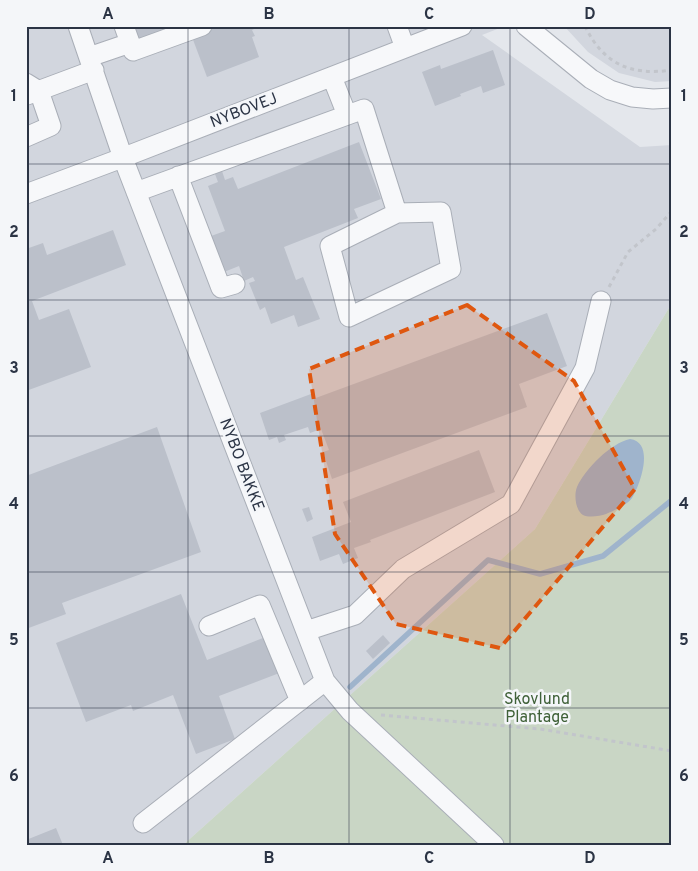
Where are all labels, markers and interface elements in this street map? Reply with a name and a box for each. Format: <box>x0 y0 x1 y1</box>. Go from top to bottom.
text: A <box>102 5 114 25</box>
text: B <box>263 5 275 25</box>
text: C <box>424 5 434 25</box>
text: D <box>584 5 596 25</box>
text: 1 <box>11 87 17 107</box>
text: 1 <box>681 87 687 107</box>
street label: NYBOVEJ <box>207 89 281 133</box>
text: 2 <box>9 223 19 243</box>
text: 2 <box>679 223 689 243</box>
text: 3 <box>9 359 19 379</box>
text: 3 <box>679 359 689 379</box>
street label: NYBO BAKKE <box>214 416 268 514</box>
text: 4 <box>9 495 19 515</box>
text: 4 <box>679 495 689 515</box>
text: 5 <box>9 631 19 651</box>
text: 5 <box>679 631 689 651</box>
park label: Skovlund Plantage <box>504 690 570 728</box>
text: 6 <box>9 767 19 787</box>
text: 6 <box>679 767 689 787</box>
text: A <box>102 849 114 869</box>
text: B <box>263 849 275 869</box>
text: C <box>424 849 434 869</box>
text: D <box>584 849 596 869</box>

